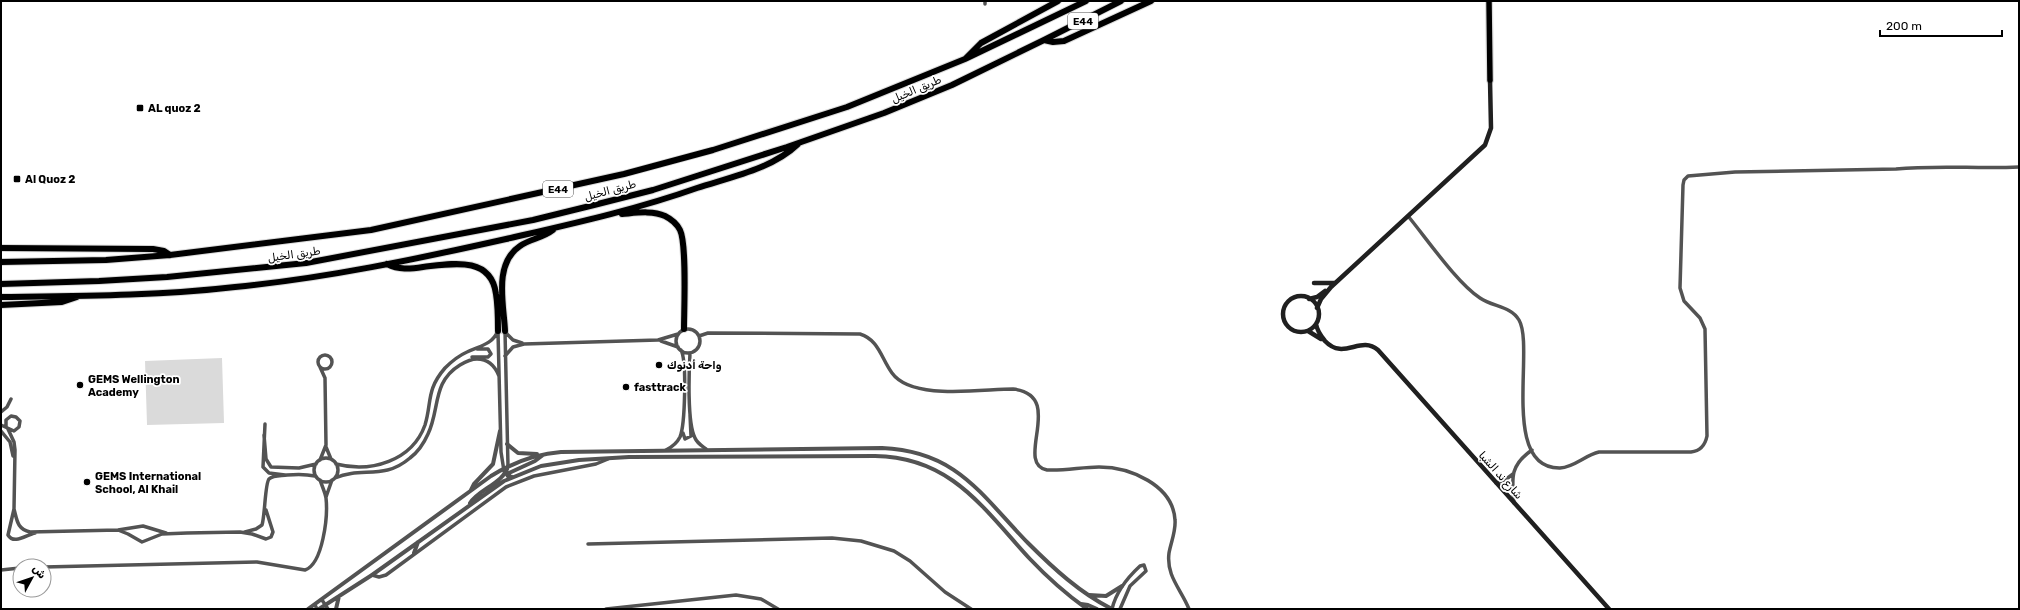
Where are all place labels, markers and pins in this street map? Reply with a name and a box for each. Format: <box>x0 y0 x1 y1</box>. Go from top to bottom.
place label: AL quoz 2 <box>148 102 201 115</box>
marker: AL quoz 2 <box>135 103 145 113</box>
place label: Al Quoz 2 <box>25 173 76 186</box>
marker: Al Quoz 2 <box>12 174 22 184</box>
place label: واحة أدنوك <box>667 359 722 372</box>
marker: واحة أدنوك <box>654 360 664 370</box>
place label: GEMS Wellington Academy <box>88 373 180 399</box>
marker: GEMS Wellington Academy <box>75 380 85 390</box>
place label: fasttrack <box>634 381 686 394</box>
marker: fasttrack <box>621 382 631 392</box>
place label: GEMS International School, Al Khail <box>95 470 201 496</box>
marker: GEMS International School, Al Khail <box>82 477 92 487</box>

